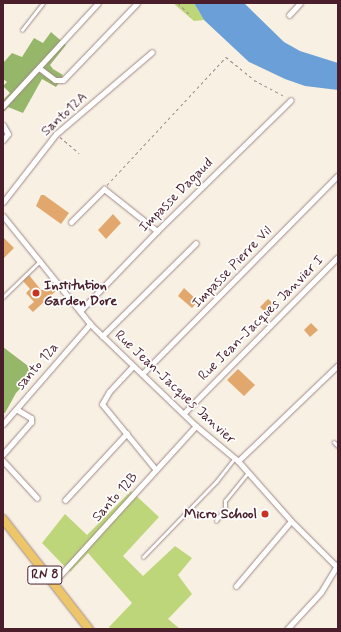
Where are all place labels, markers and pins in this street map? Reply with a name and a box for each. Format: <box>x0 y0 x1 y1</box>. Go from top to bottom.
place label: Institution Garden Dore <box>44 277 118 310</box>
marker: Institution Garden Dore <box>31 288 41 298</box>
place label: Micro School <box>184 506 257 522</box>
marker: Micro School <box>260 509 270 519</box>

